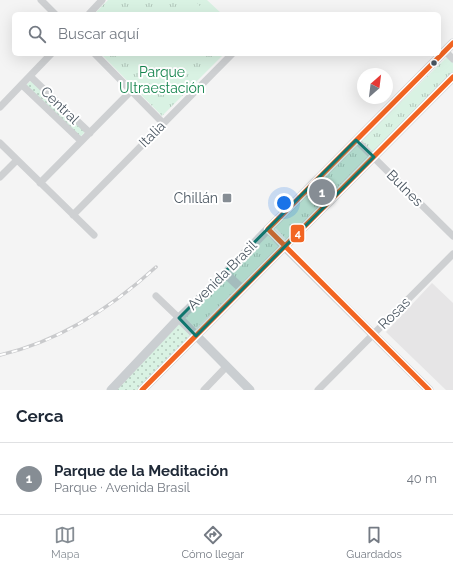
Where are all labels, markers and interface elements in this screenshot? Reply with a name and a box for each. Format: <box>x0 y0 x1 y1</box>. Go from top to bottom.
search box <box>12 12 441 56</box>
icon: search <box>26 23 48 45</box>
text: Buscar aquí <box>58 25 139 43</box>
unlabelled marker <box>429 58 439 68</box>
park label: Parque Ultraestación <box>119 64 205 96</box>
north arrow <box>357 68 393 104</box>
street label: Central <box>38 83 83 127</box>
street label: Italia <box>136 118 168 150</box>
street label: Bulnes <box>384 167 427 210</box>
pin: 1 <box>309 177 335 207</box>
place label: Chillán <box>174 190 218 206</box>
marker: Chillán <box>221 192 233 204</box>
your location <box>274 193 294 213</box>
line badge: 4 <box>290 224 305 243</box>
text: 4 <box>295 227 301 240</box>
street label: Avenida Brasil <box>184 237 260 313</box>
street label: Rosas <box>375 294 413 332</box>
text: Cerca <box>16 406 64 426</box>
text: Parque de la Meditación <box>54 462 228 480</box>
text: 1 <box>26 471 32 486</box>
text: 40 m <box>407 471 437 486</box>
text: Parque · Avenida Brasil <box>54 480 190 495</box>
tab: Mapa <box>51 524 79 561</box>
tab: Cómo llegar <box>182 524 244 561</box>
tab: Guardados <box>346 524 402 561</box>

